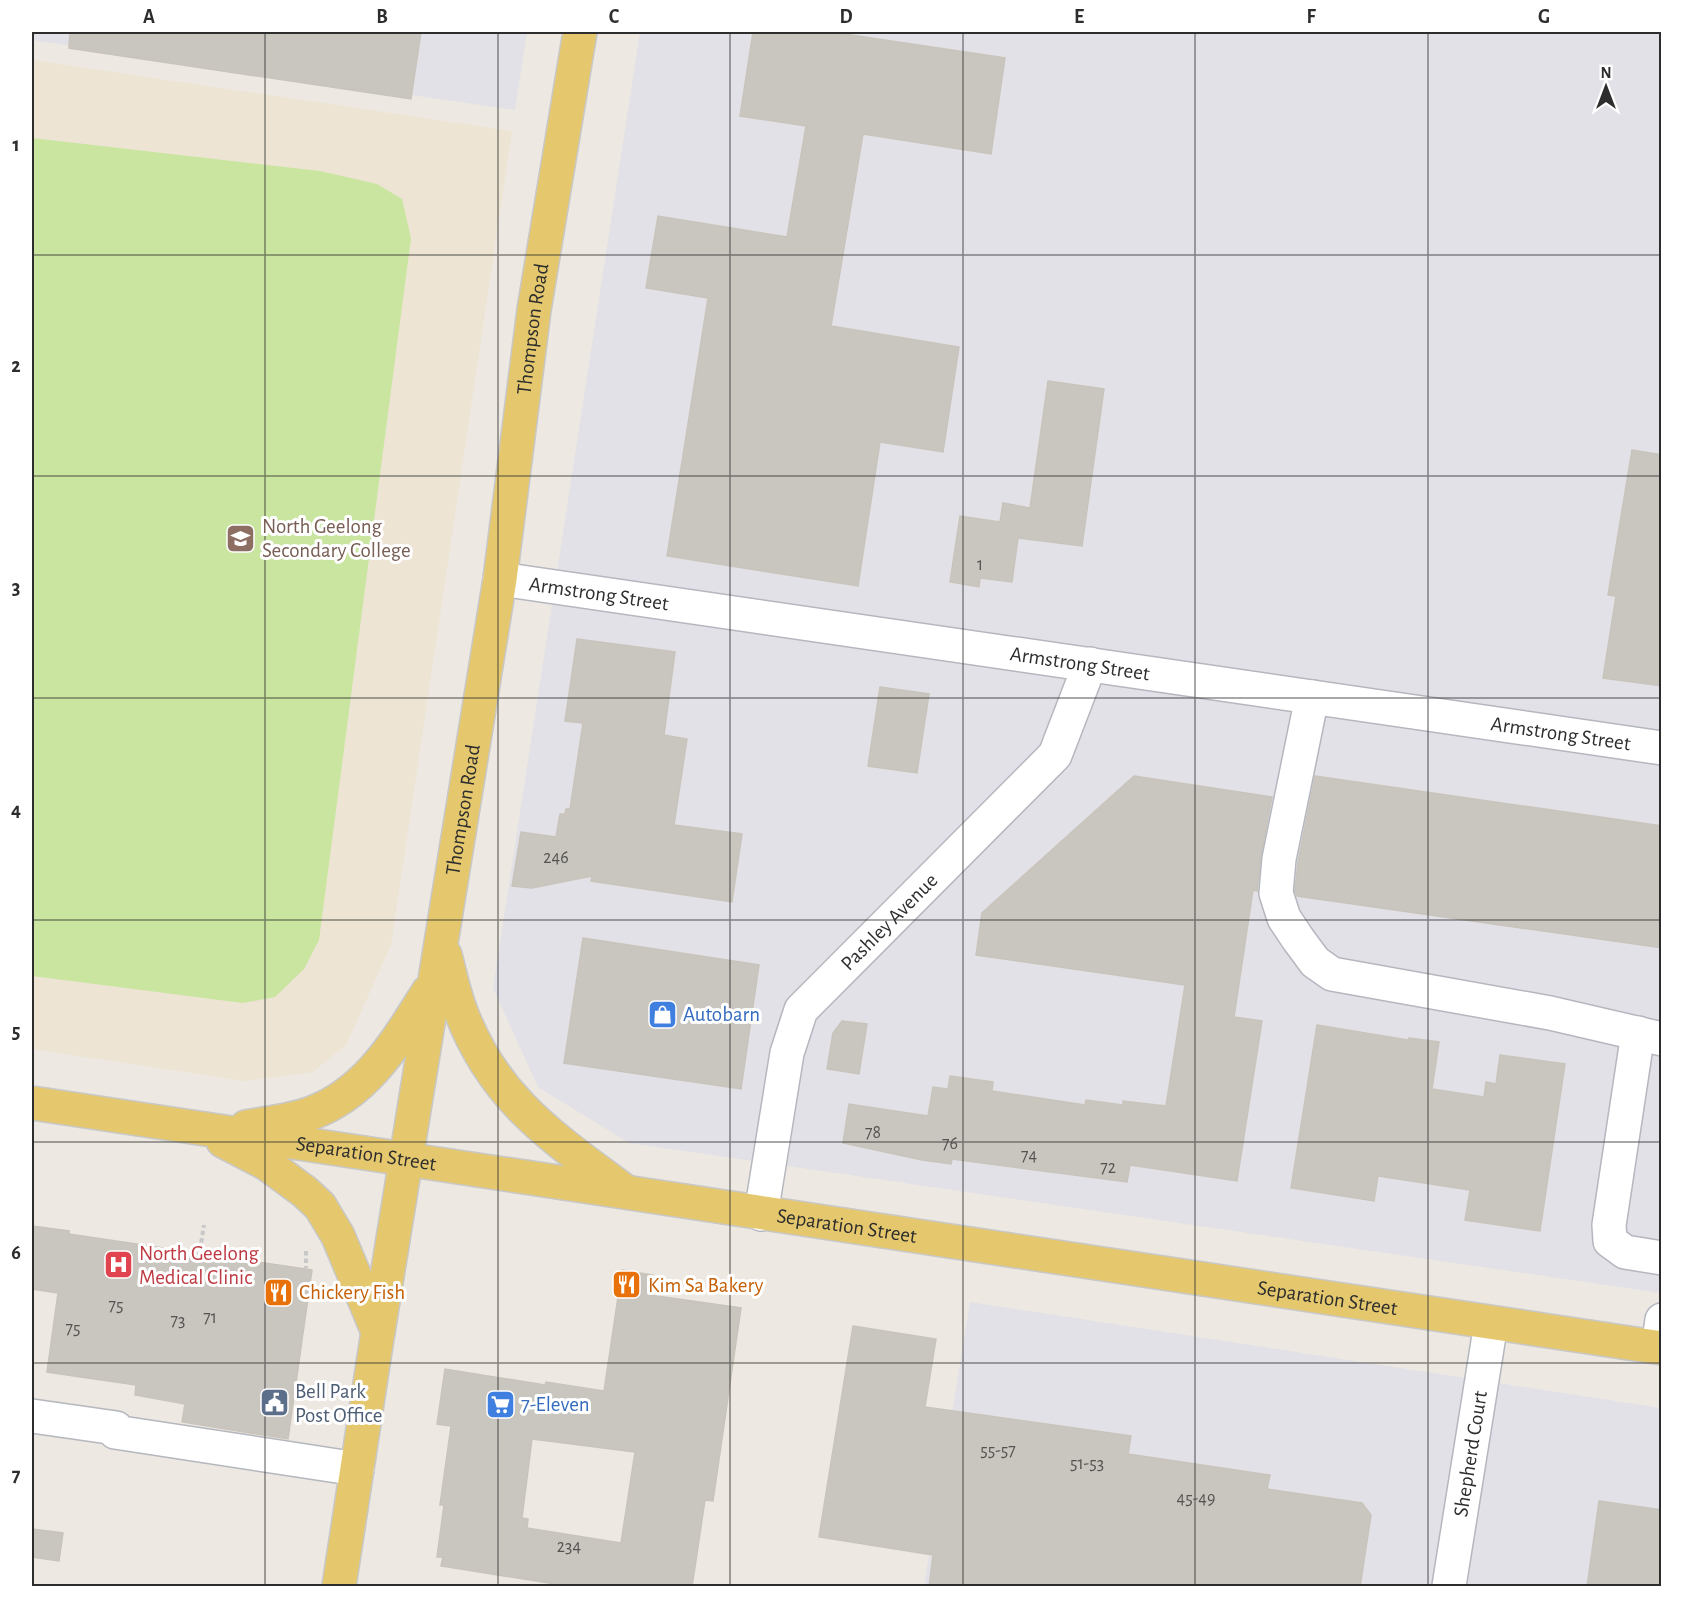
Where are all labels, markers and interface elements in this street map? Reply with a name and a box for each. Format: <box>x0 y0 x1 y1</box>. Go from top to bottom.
text: A <box>143 7 155 27</box>
text: B <box>376 7 388 27</box>
text: C <box>609 7 620 27</box>
text: D <box>839 7 853 27</box>
text: E <box>1074 7 1084 27</box>
text: F <box>1306 7 1316 27</box>
text: G <box>1538 7 1550 27</box>
north arrow <box>1576 57 1636 117</box>
text: N <box>1600 65 1612 81</box>
text: 1 <box>12 135 20 155</box>
street label: Thompson Road <box>513 262 553 396</box>
text: 2 <box>11 356 21 376</box>
place label: North Geelong Secondary College <box>262 516 411 561</box>
school or university icon: North Geelong Secondary College <box>225 522 257 554</box>
house number: 1 <box>977 556 983 574</box>
street label: Armstrong Street <box>528 573 670 614</box>
text: 3 <box>12 578 20 598</box>
street label: Armstrong Street <box>1009 643 1151 684</box>
street label: Armstrong Street <box>1490 713 1632 754</box>
street label: Thompson Road <box>442 743 484 877</box>
text: 4 <box>11 800 21 820</box>
house number: 246 <box>543 849 569 867</box>
street label: Pashley Avenue <box>837 869 942 975</box>
shop icon: Autobarn <box>646 998 678 1030</box>
place label: Autobarn <box>683 1004 760 1025</box>
text: 5 <box>12 1022 20 1042</box>
house number: 78 <box>865 1124 881 1142</box>
street label: Separation Street <box>295 1133 438 1175</box>
house number: 76 <box>942 1135 958 1153</box>
house number: 74 <box>1021 1147 1037 1165</box>
house number: 72 <box>1100 1159 1116 1177</box>
street label: Separation Street <box>775 1205 919 1247</box>
text: 6 <box>11 1243 21 1263</box>
place label: North Geelong Medical Clinic <box>139 1243 260 1288</box>
hospital icon: North Geelong Medical Clinic <box>102 1249 134 1281</box>
restaurant icon: Kim Sa Bakery <box>611 1269 643 1301</box>
place label: Kim Sa Bakery <box>648 1275 763 1296</box>
restaurant icon: Chickery Fish <box>262 1276 294 1308</box>
street label: Separation Street <box>1256 1277 1399 1319</box>
place label: Chickery Fish <box>299 1282 405 1303</box>
house number: 75 <box>108 1297 124 1315</box>
house number: 71 <box>203 1309 217 1327</box>
house number: 73 <box>171 1312 185 1330</box>
house number: 75 <box>65 1320 81 1338</box>
place label: Bell Park Post Office <box>295 1381 382 1426</box>
public building icon: Bell Park Post Office <box>258 1387 290 1419</box>
supermarket icon: 7-Eleven <box>484 1388 516 1420</box>
street label: Shepherd Court <box>1450 1389 1491 1518</box>
place label: 7-Eleven <box>521 1394 590 1415</box>
house number: 55-57 <box>980 1442 1016 1460</box>
house number: 51-53 <box>1070 1455 1104 1473</box>
text: 7 <box>12 1465 21 1485</box>
house number: 45-49 <box>1177 1490 1215 1508</box>
house number: 234 <box>557 1538 581 1556</box>

